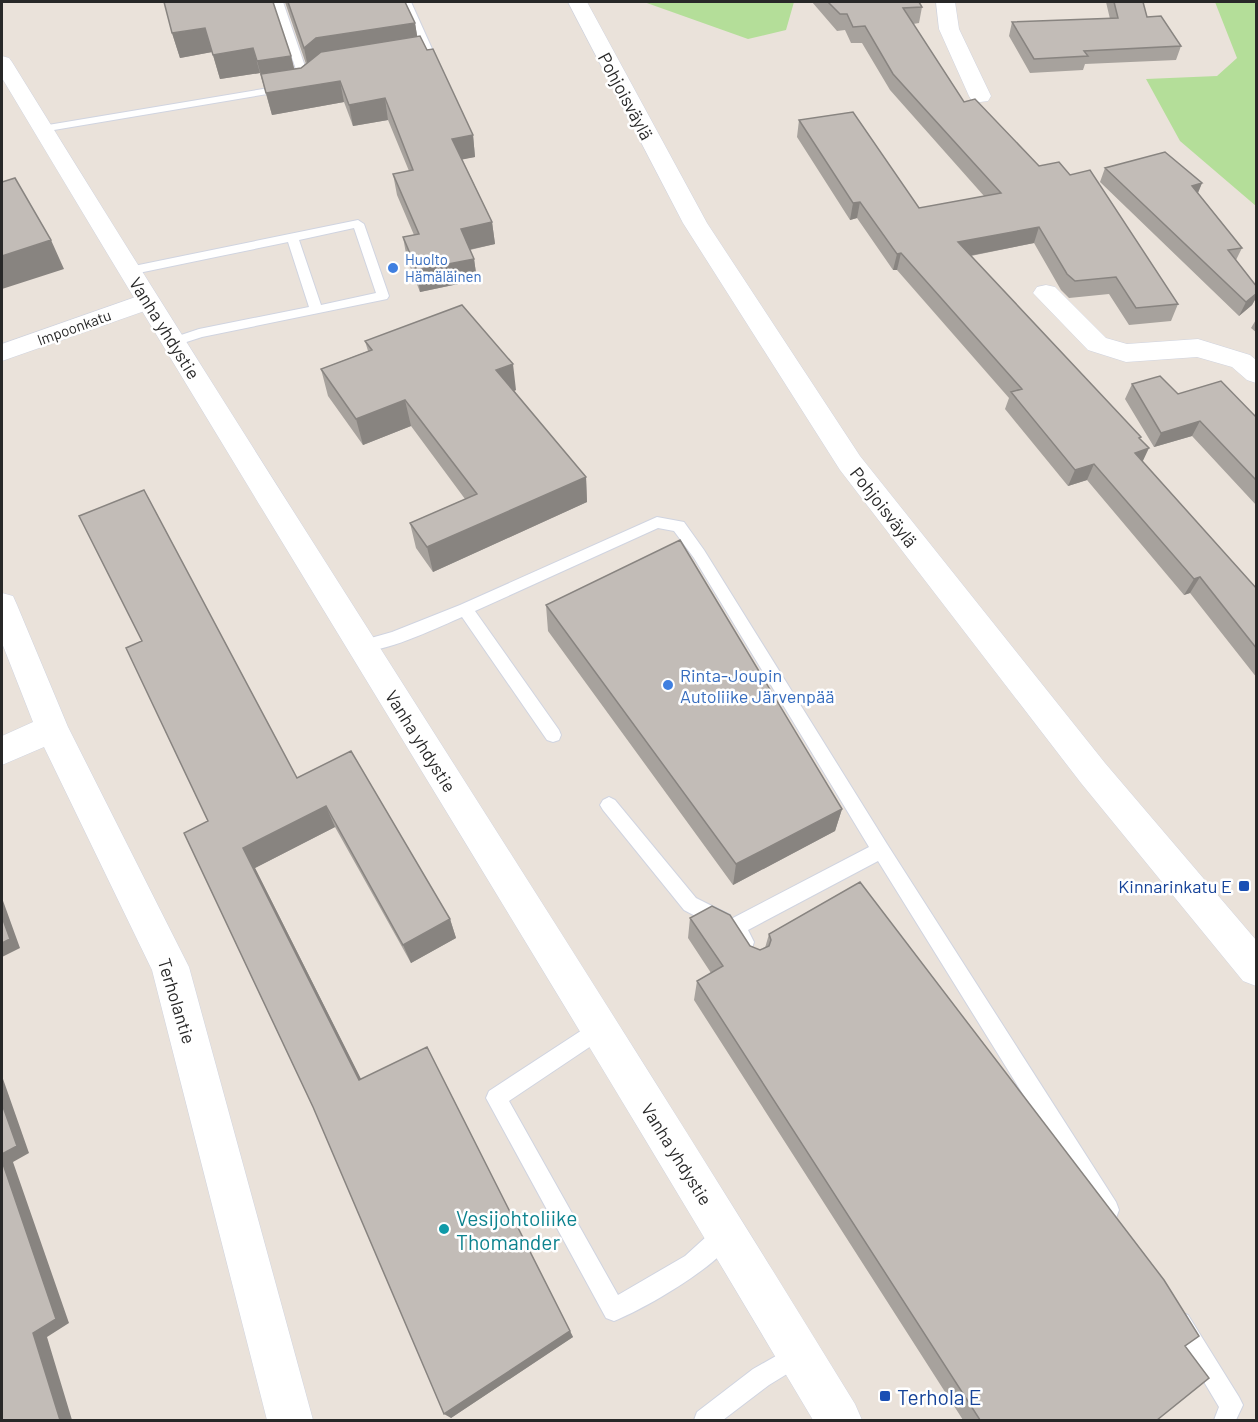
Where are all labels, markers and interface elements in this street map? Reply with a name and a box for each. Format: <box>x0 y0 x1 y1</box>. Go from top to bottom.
street label: Pohjoisväylä <box>594 49 658 143</box>
place label: Huolto Hämäläinen <box>405 250 482 285</box>
marker: Huolto Hämäläinen <box>386 261 400 275</box>
street label: Vanha yhdystie <box>125 273 205 383</box>
street label: Impoonkatu <box>35 305 113 349</box>
street label: Pohjoisväylä <box>846 462 922 552</box>
place label: Rinta-Joupin Autoliike Järvenpää <box>680 664 834 707</box>
marker: Rinta-Joupin Autoliike Järvenpää <box>661 678 675 692</box>
street label: Vanha yhdystie <box>381 686 461 796</box>
place label: Kinnarinkatu E <box>1118 875 1232 897</box>
marker: Kinnarinkatu E <box>1237 879 1251 893</box>
street label: Terholantie <box>154 956 200 1046</box>
street label: Vanha yhdystie <box>637 1099 717 1209</box>
place label: Vesijohtoliike Thomander <box>456 1205 577 1254</box>
marker: Vesijohtoliike Thomander <box>437 1222 451 1236</box>
place label: Terhola E <box>897 1384 981 1409</box>
marker: Terhola E <box>878 1389 892 1403</box>

